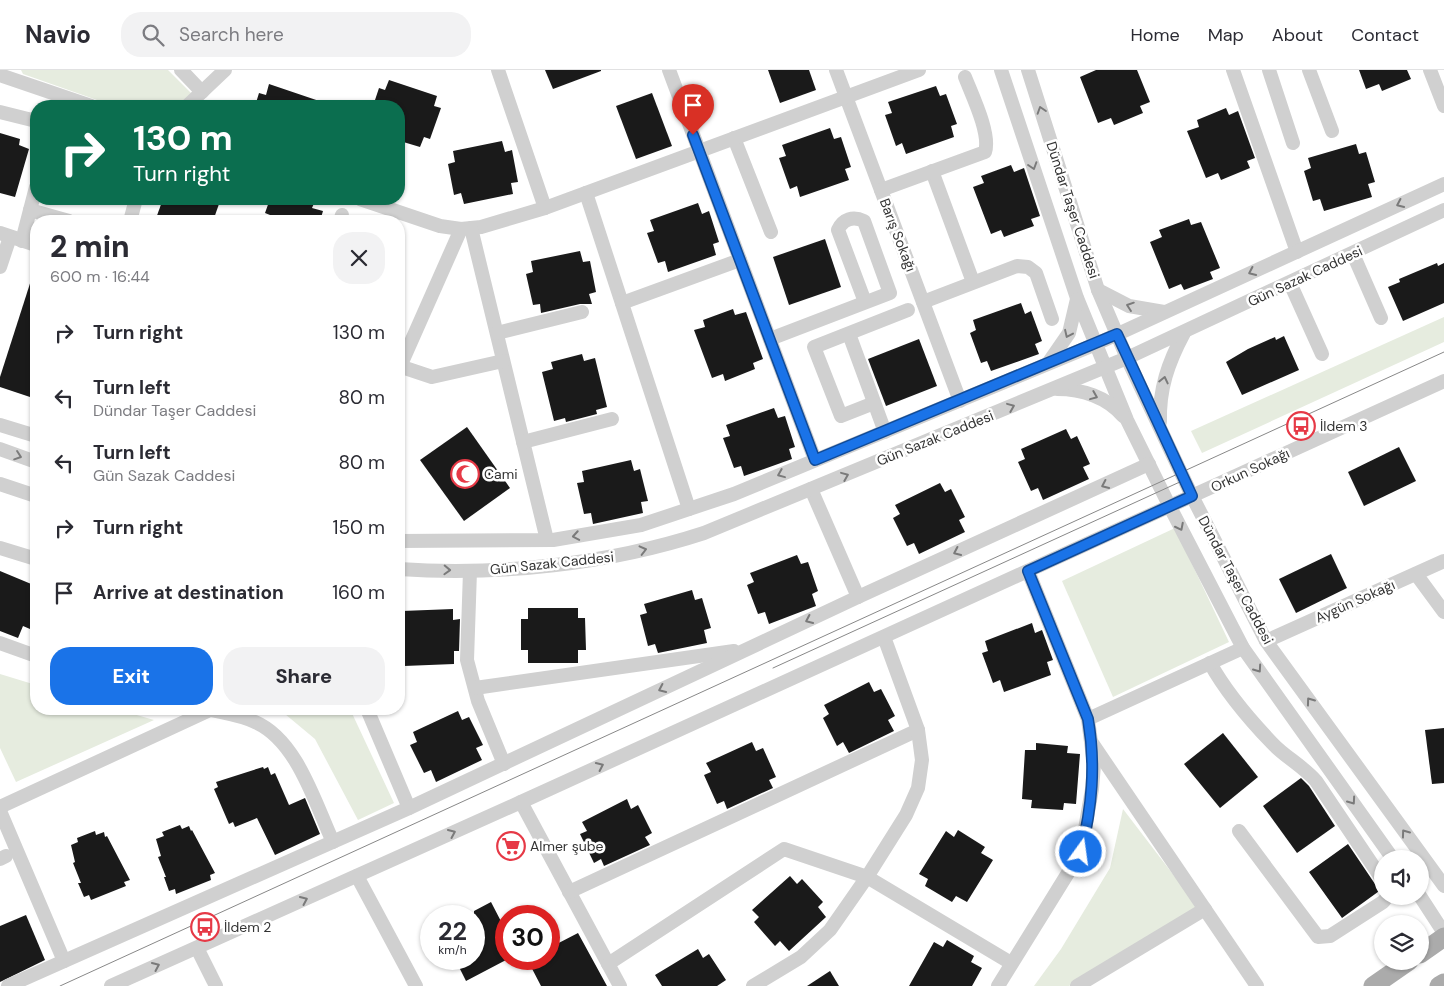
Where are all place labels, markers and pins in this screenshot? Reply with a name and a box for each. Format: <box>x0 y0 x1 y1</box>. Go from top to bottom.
pin <box>672 84 714 135</box>
bus stop icon: İldem 3 <box>1286 411 1316 441</box>
place label: İldem 3 <box>1320 417 1368 435</box>
mosque icon: Cami <box>450 459 480 489</box>
place label: Cami <box>484 465 518 483</box>
supermarket icon: Almer şube <box>496 831 526 861</box>
place label: Almer şube <box>530 837 604 855</box>
bus stop icon: İldem 2 <box>190 912 220 942</box>
place label: İldem 2 <box>224 918 271 936</box>

